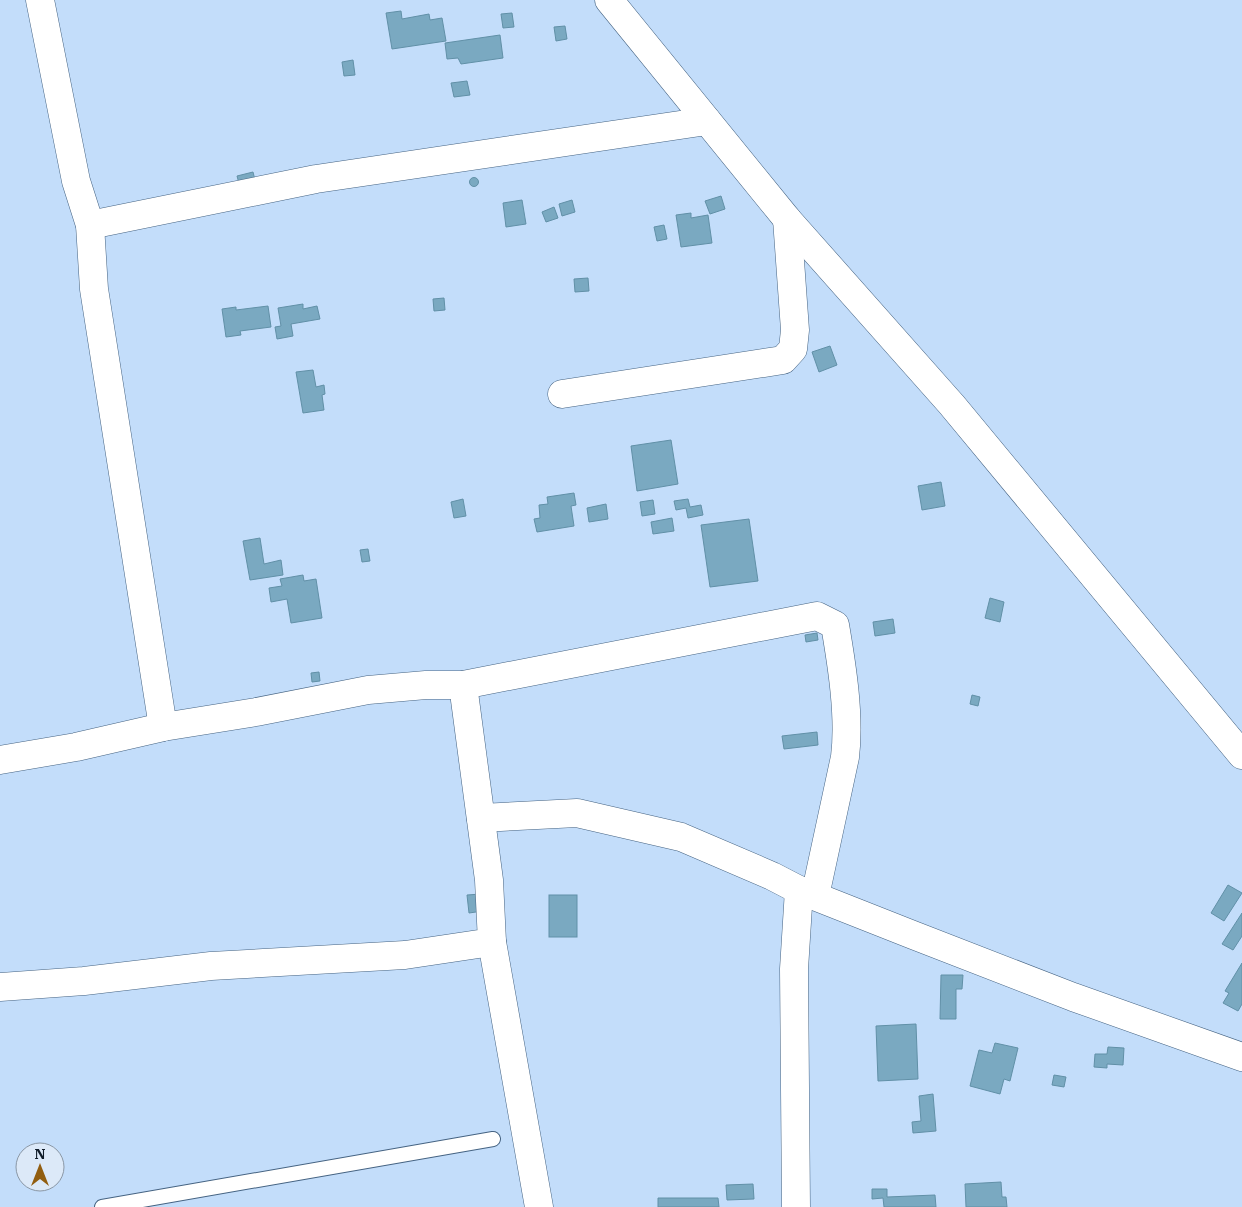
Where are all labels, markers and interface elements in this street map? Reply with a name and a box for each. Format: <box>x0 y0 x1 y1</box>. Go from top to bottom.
north arrow <box>15 1142 65 1192</box>
text: N <box>34 1145 46 1163</box>

